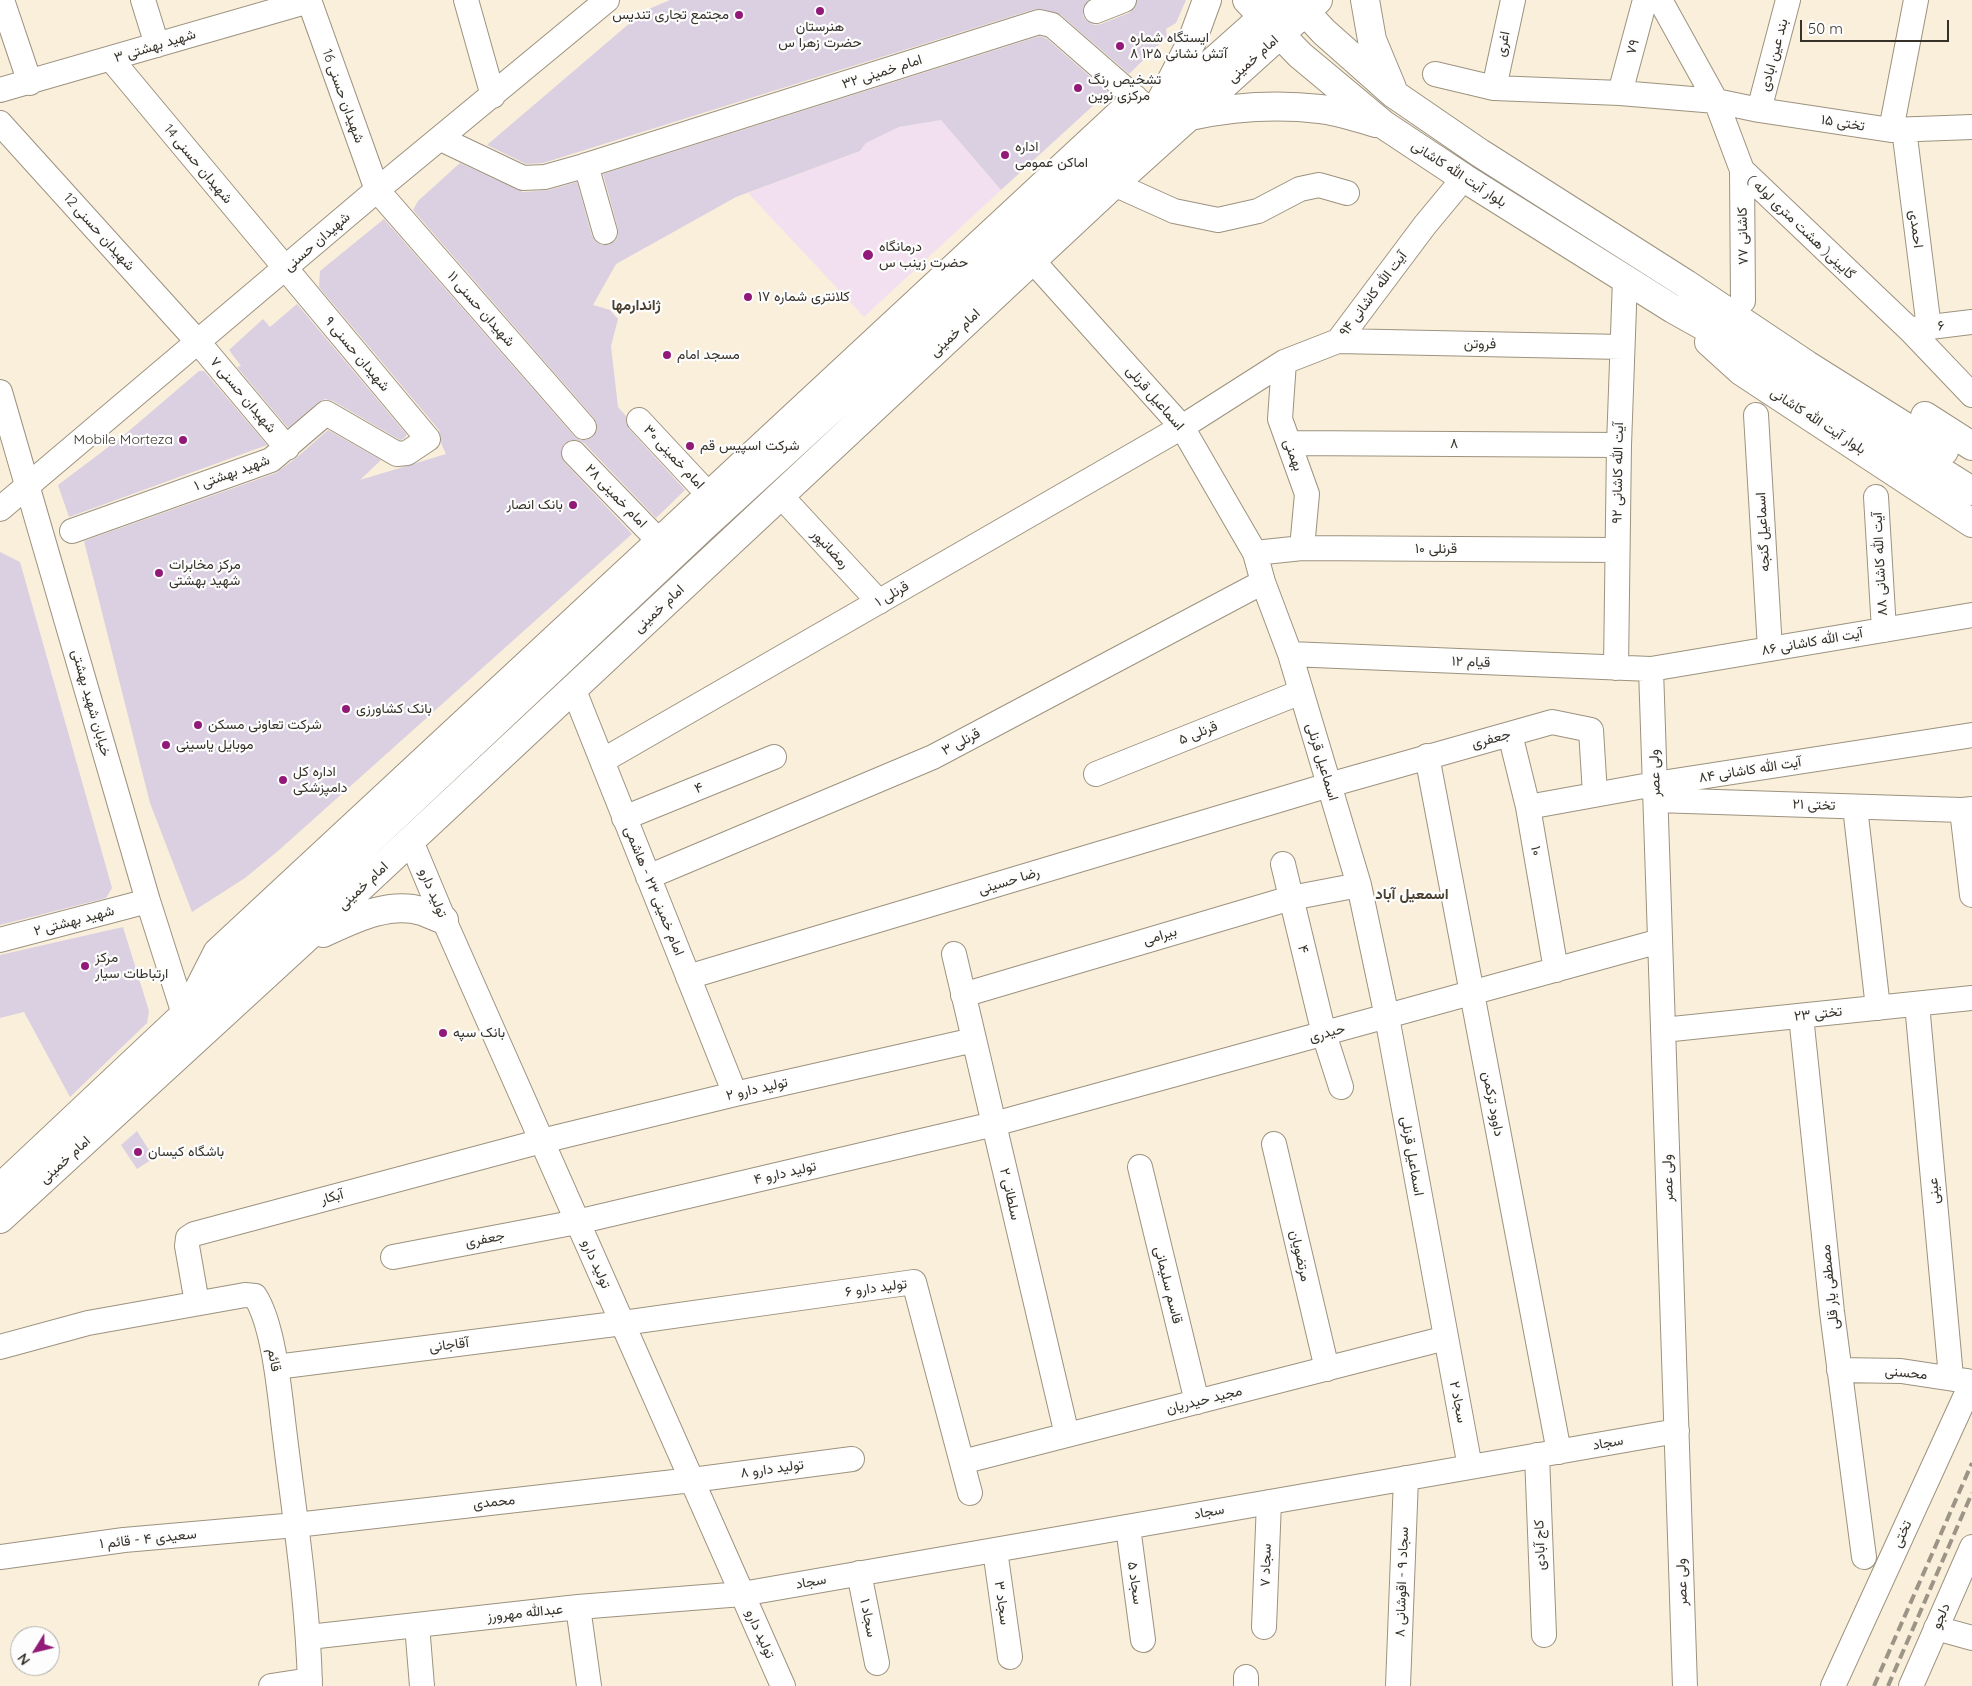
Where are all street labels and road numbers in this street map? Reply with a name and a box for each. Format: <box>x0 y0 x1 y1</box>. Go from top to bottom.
street label: بند عین ابادی <box>1756 17 1792 93</box>
street label: شهید بهشتی ۳ <box>112 26 198 66</box>
street label: اغری <box>1492 30 1514 58</box>
street label: امام خمینی <box>1224 32 1282 86</box>
street label: ۷۹ <box>1623 38 1643 56</box>
street label: شهیدان حسنی 16 <box>318 47 368 145</box>
street label: امام خمینی ۳۲ <box>840 51 924 93</box>
street label: تختی ۱۵ <box>1820 111 1866 135</box>
street label: شهیدان حسنی 14 <box>160 121 236 207</box>
street label: بلوار آیت الله کاشانی <box>1408 137 1510 211</box>
street label: گایینی( هشت متری لوله ) <box>1744 171 1858 283</box>
street label: شهیدان حسنی 12 <box>60 190 138 274</box>
street label: کاشانی ۷۷ <box>1734 207 1752 265</box>
street label: شهیدان حسنی <box>281 209 353 275</box>
street label: احمدی <box>1905 209 1927 249</box>
street label: آیت الله کاشانی ۹۴ <box>1336 248 1410 340</box>
street label: شهیدان حسنی ۱۱ <box>444 268 518 350</box>
street label: امام خمینی <box>926 305 984 361</box>
street label: شهیدان حسنی ۹ <box>321 313 393 395</box>
street label: ۶ <box>1937 317 1945 335</box>
street label: فروتن <box>1464 335 1496 353</box>
street label: شهیدان حسنی ۷ <box>206 354 280 436</box>
street label: اسماعیل قرنلی <box>1122 362 1188 434</box>
street label: بلوار آیت الله کاشانی <box>1767 384 1869 458</box>
street label: امام خمینی ۳۰ <box>640 421 708 493</box>
street label: آیت الله کاشانی ۹۲ <box>1609 422 1627 524</box>
street label: ۸ <box>1450 436 1458 452</box>
street label: بهمنی <box>1279 437 1307 473</box>
street label: شهید بهشتی ۱ <box>192 452 272 494</box>
street label: امام خمینی ۲۸ <box>581 461 651 531</box>
street label: اسماعیل گنجه <box>1753 492 1773 572</box>
street label: آیت الله کاشانی ۸۸ <box>1869 512 1891 616</box>
street label: رمضانپور <box>808 526 852 572</box>
street label: قرنلی ۱۰ <box>1415 541 1457 557</box>
street label: قرنلی ۱ <box>872 578 912 610</box>
street label: امام خمینی <box>630 581 688 637</box>
street label: آیت الله کاشانی ۸۶ <box>1760 625 1864 659</box>
street label: خیابان شهید بهشتی <box>68 648 114 758</box>
street label: ۱۲ قیام <box>1451 653 1491 671</box>
street label: قرنلی ۵ <box>1176 718 1220 748</box>
street label: اسماعیل قرنلی <box>1302 721 1342 803</box>
street label: قرنلی ۳ <box>939 725 983 759</box>
street label: جعفری <box>1470 726 1512 752</box>
street label: ولی عصر <box>1646 749 1664 797</box>
street label: آیت الله کاشانی ۸۴ <box>1698 754 1802 786</box>
street label: ۴ <box>692 779 706 797</box>
street label: تختی ۲۱ <box>1792 796 1836 814</box>
street label: امام خمینی ۲۳ - هاشمی <box>620 824 688 958</box>
street label: ۱۰ <box>1527 845 1545 857</box>
street label: امام خمینی <box>334 858 392 914</box>
street label: رضا حسینی <box>976 864 1042 898</box>
street label: تولید دارو <box>415 866 451 920</box>
street label: شهید بهشتی ۲ <box>32 902 116 940</box>
street label: بیرامی <box>1141 923 1179 949</box>
street label: ۴ <box>1294 943 1312 955</box>
street label: تختی ۲۳ <box>1793 1003 1843 1025</box>
street label: حیدری <box>1307 1020 1347 1046</box>
street label: داوود ترکمن <box>1478 1070 1508 1138</box>
street label: تولید دارو ۲ <box>725 1074 789 1104</box>
street label: اسماعیل قرنلی <box>1397 1115 1427 1197</box>
street label: امام خمینی <box>36 1133 94 1187</box>
street label: ولی عصر <box>1659 1154 1677 1202</box>
street label: تولید دارو ۴ <box>752 1158 818 1188</box>
street label: ۲ سلطانی <box>996 1166 1024 1222</box>
street label: عینی <box>1924 1177 1944 1205</box>
street label: آبکار <box>319 1186 345 1208</box>
street label: جعفری <box>464 1227 506 1251</box>
street label: مرتضویان <box>1286 1229 1314 1283</box>
street label: تولید دارو <box>578 1237 614 1291</box>
street label: مصطفی یار قلی <box>1817 1244 1843 1330</box>
street label: قاسم سلیمانی <box>1150 1245 1186 1325</box>
street label: تولید دارو ۶ <box>844 1275 908 1301</box>
street label: آقاجانی <box>428 1334 470 1356</box>
street label: قائم <box>264 1347 284 1373</box>
street label: محسنی <box>1884 1363 1928 1383</box>
street label: سجاد ۲ <box>1446 1380 1470 1424</box>
street label: مجید حیدریان <box>1164 1382 1244 1418</box>
street label: سجاد <box>1591 1432 1625 1454</box>
street label: تولید دارو ۸ <box>739 1456 805 1482</box>
street label: محمدی <box>472 1491 516 1513</box>
street label: سجاد <box>1192 1501 1226 1523</box>
street label: تختی <box>1888 1518 1916 1550</box>
street label: کاج آبادی <box>1531 1519 1549 1571</box>
street label: سعیدی ۴ - قائم ۱ <box>99 1526 197 1552</box>
street label: سجاد ۹ - اقوشانی ۸ <box>1392 1527 1412 1637</box>
street label: سجاد ۷ <box>1257 1543 1275 1587</box>
street label: ولی عصر <box>1673 1558 1691 1606</box>
street label: سجاد ۵ <box>1124 1561 1146 1605</box>
street label: سجاد <box>794 1571 828 1593</box>
street label: سجاد ۳ <box>991 1580 1013 1626</box>
street label: سجاد ۱ <box>856 1597 880 1639</box>
street label: دلجو <box>1928 1600 1954 1632</box>
street label: عبدالله مهرورز <box>486 1601 564 1625</box>
street label: تولید دارو <box>742 1607 778 1661</box>

